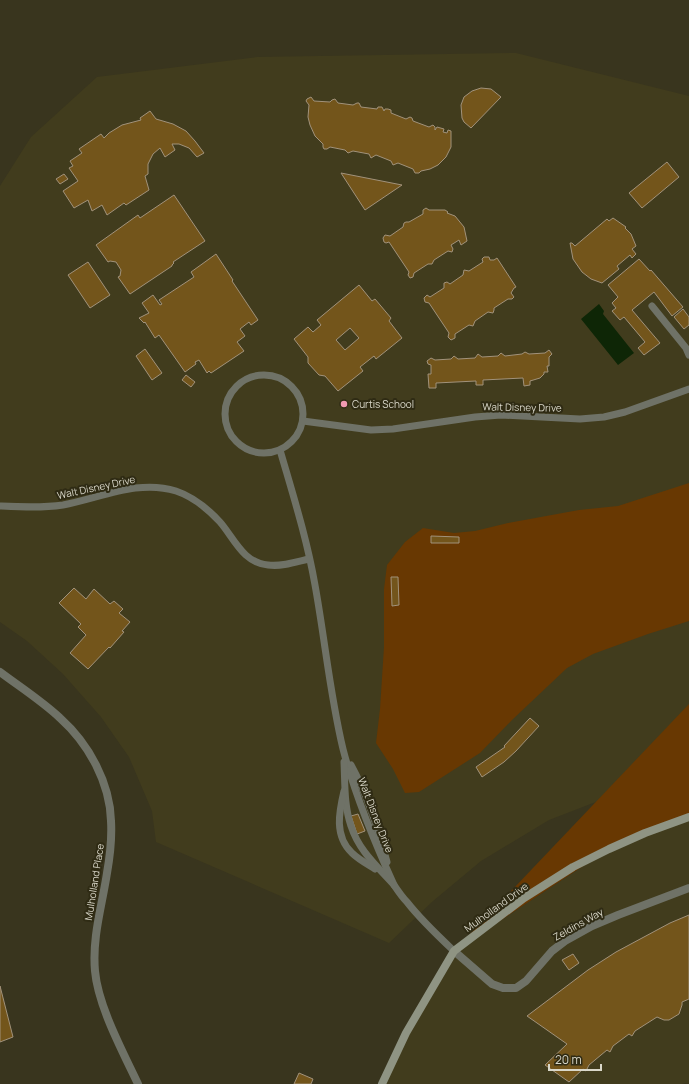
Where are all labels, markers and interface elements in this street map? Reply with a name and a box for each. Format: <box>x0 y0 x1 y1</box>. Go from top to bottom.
place label: Curtis School <box>352 397 414 411</box>
marker: Curtis School <box>339 399 349 409</box>
street label: Walt Disney Drive <box>482 399 562 415</box>
street label: Walt Disney Drive <box>56 472 136 502</box>
street label: Walt Disney Drive <box>355 775 397 855</box>
street label: Mulholland Place <box>81 842 107 921</box>
street label: Mulholland Drive <box>461 879 531 935</box>
street label: Zeldins Way <box>550 904 606 944</box>
scale bar <box>549 1046 601 1072</box>
text: 20 m <box>555 1051 582 1068</box>

